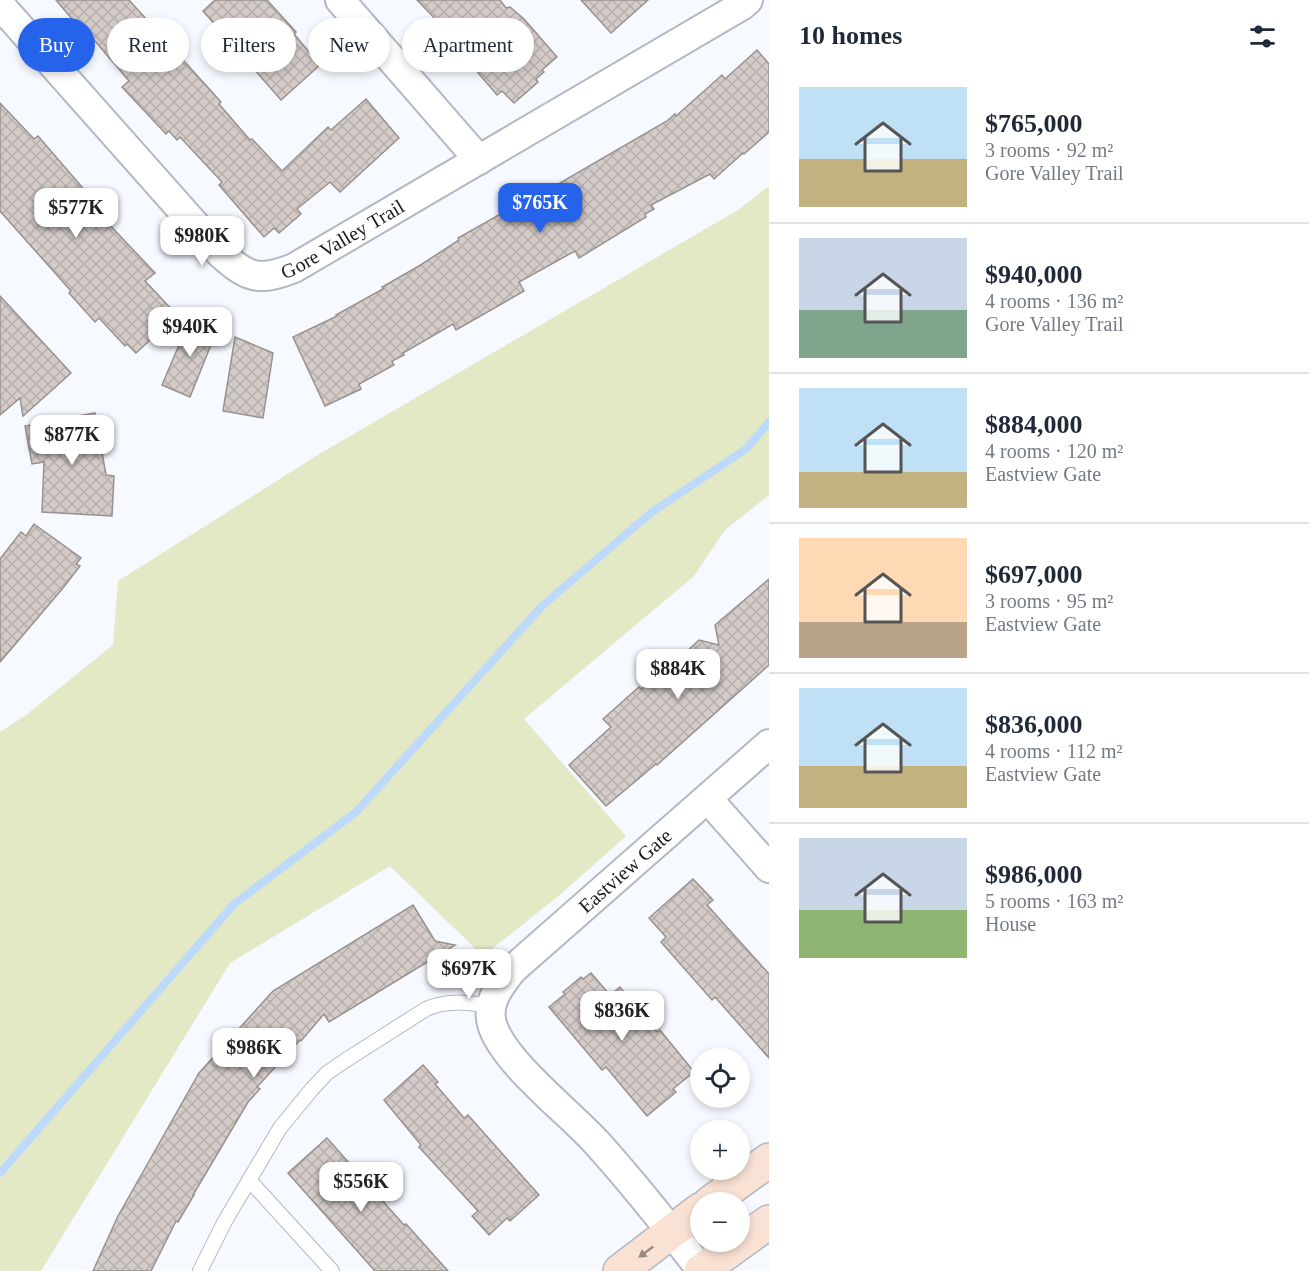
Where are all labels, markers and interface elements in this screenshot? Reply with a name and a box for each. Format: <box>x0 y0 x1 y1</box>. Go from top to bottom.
chip: Buy <box>18 18 95 72</box>
chip: Rent <box>107 18 189 72</box>
chip: Filters <box>201 18 296 72</box>
chip: New <box>308 18 390 72</box>
chip: Apartment <box>402 18 534 72</box>
icon: filters <box>1246 20 1279 53</box>
text: 10 homes <box>799 21 902 50</box>
text: $765,000 <box>985 109 1083 138</box>
icon: home <box>847 111 919 183</box>
text: 3 rooms · 92 m² <box>985 139 1113 161</box>
text: Gore Valley Trail <box>985 162 1124 184</box>
pin: $765K <box>498 183 582 234</box>
pin: $577K <box>34 188 118 239</box>
text: $765K <box>512 191 568 213</box>
street label: Gore Valley Trail <box>278 195 408 283</box>
text: $577K <box>48 196 104 218</box>
pin: $980K <box>160 216 244 267</box>
text: $980K <box>174 224 230 246</box>
text: $940,000 <box>985 260 1083 289</box>
icon: home <box>847 262 919 334</box>
text: 4 rooms · 136 m² <box>985 290 1123 312</box>
pin: $940K <box>148 307 232 358</box>
text: Gore Valley Trail <box>985 313 1124 335</box>
text: $940K <box>162 315 218 337</box>
text: $884,000 <box>985 410 1083 439</box>
icon: home <box>847 412 919 484</box>
pin: $877K <box>30 415 114 466</box>
text: $877K <box>44 423 100 445</box>
text: 4 rooms · 120 m² <box>985 440 1123 462</box>
text: Eastview Gate <box>985 463 1101 485</box>
text: $697,000 <box>985 560 1083 589</box>
icon: home <box>847 562 919 634</box>
text: 3 rooms · 95 m² <box>985 590 1113 612</box>
text: Eastview Gate <box>985 613 1101 635</box>
pin: $884K <box>636 649 720 700</box>
text: $884K <box>650 657 706 679</box>
text: $836,000 <box>985 710 1083 739</box>
icon: home <box>847 712 919 784</box>
text: 4 rooms · 112 m² <box>985 740 1122 762</box>
text: Eastview Gate <box>985 763 1101 785</box>
street label: Eastview Gate <box>574 824 676 917</box>
text: $986,000 <box>985 860 1083 889</box>
icon: home <box>847 862 919 934</box>
text: 5 rooms · 163 m² <box>985 890 1123 912</box>
text: House <box>985 913 1036 935</box>
pin: $697K <box>427 949 511 1000</box>
text: $697K <box>441 957 497 979</box>
pin: $836K <box>580 991 664 1042</box>
text: $836K <box>594 999 650 1021</box>
pin: $986K <box>212 1028 296 1079</box>
text: $986K <box>226 1036 282 1058</box>
map controls <box>690 1048 750 1252</box>
button: locate <box>690 1048 750 1108</box>
button: + <box>690 1120 750 1180</box>
pin: $556K <box>319 1162 403 1213</box>
text: $556K <box>333 1170 389 1192</box>
button: − <box>690 1192 750 1252</box>
one-way arrow <box>639 1245 654 1257</box>

